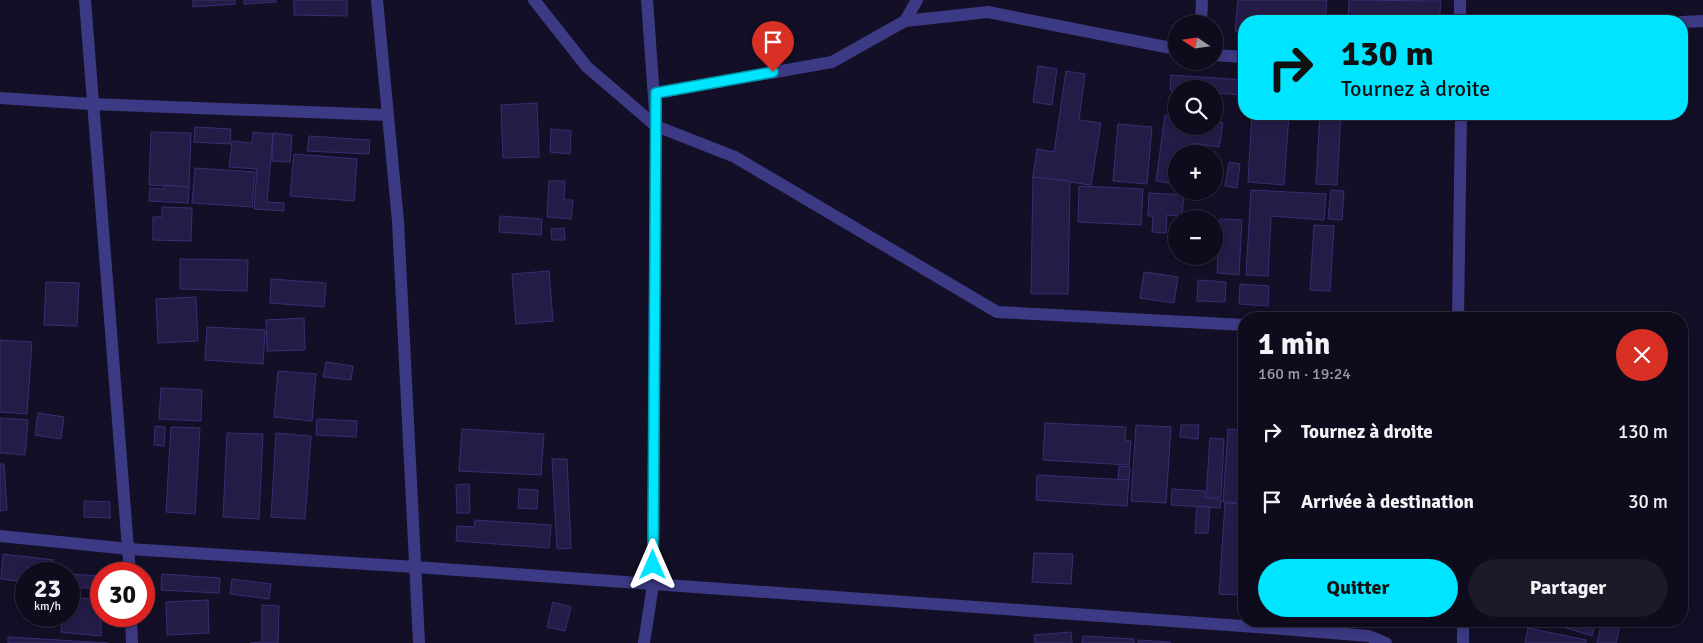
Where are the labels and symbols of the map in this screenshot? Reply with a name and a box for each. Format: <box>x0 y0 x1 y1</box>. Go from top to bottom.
north arrow <box>1168 15 1222 70</box>
pin <box>752 21 794 72</box>
position arrow <box>626 538 678 590</box>
speed limit sign: 30 <box>90 562 155 627</box>

